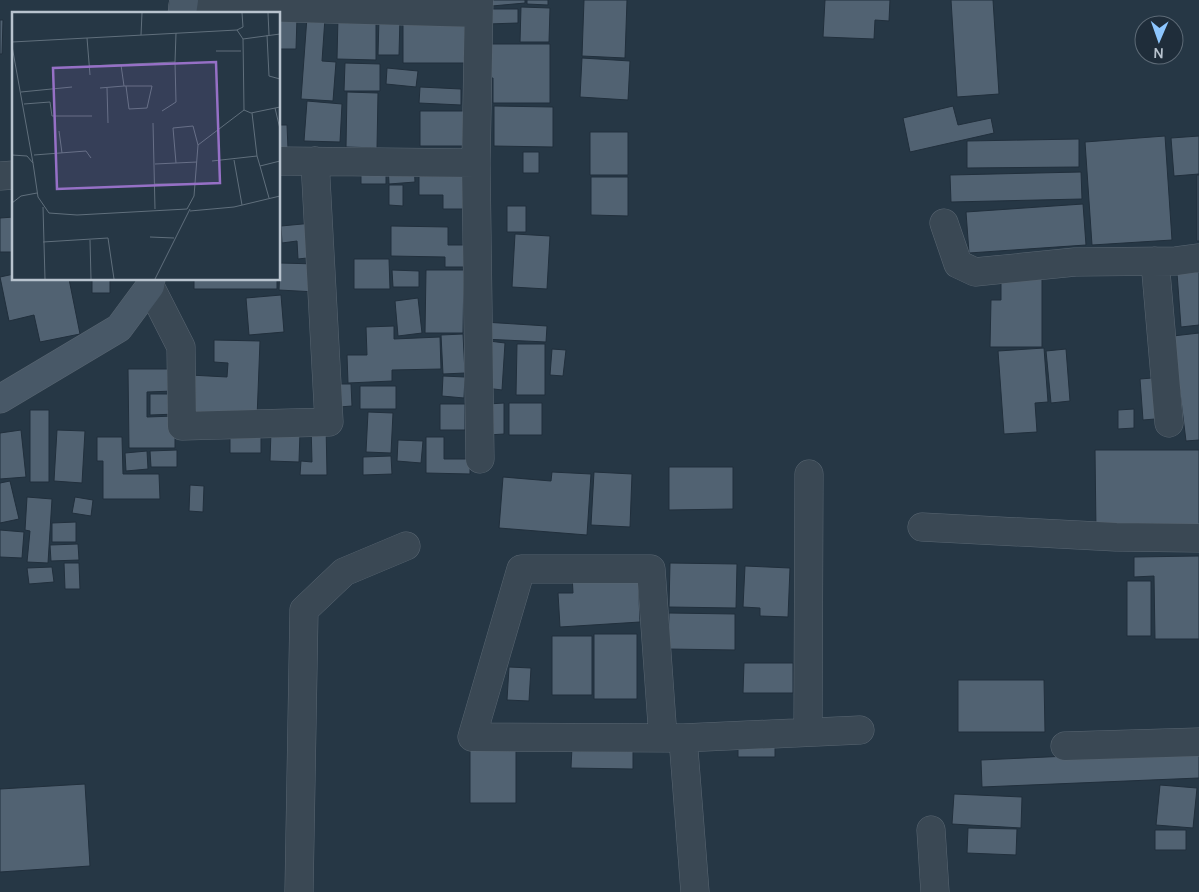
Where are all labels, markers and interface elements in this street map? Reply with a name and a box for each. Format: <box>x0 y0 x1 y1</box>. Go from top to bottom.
inset map <box>12 12 280 280</box>
north arrow <box>1134 15 1184 65</box>
text: N <box>1153 44 1164 63</box>

